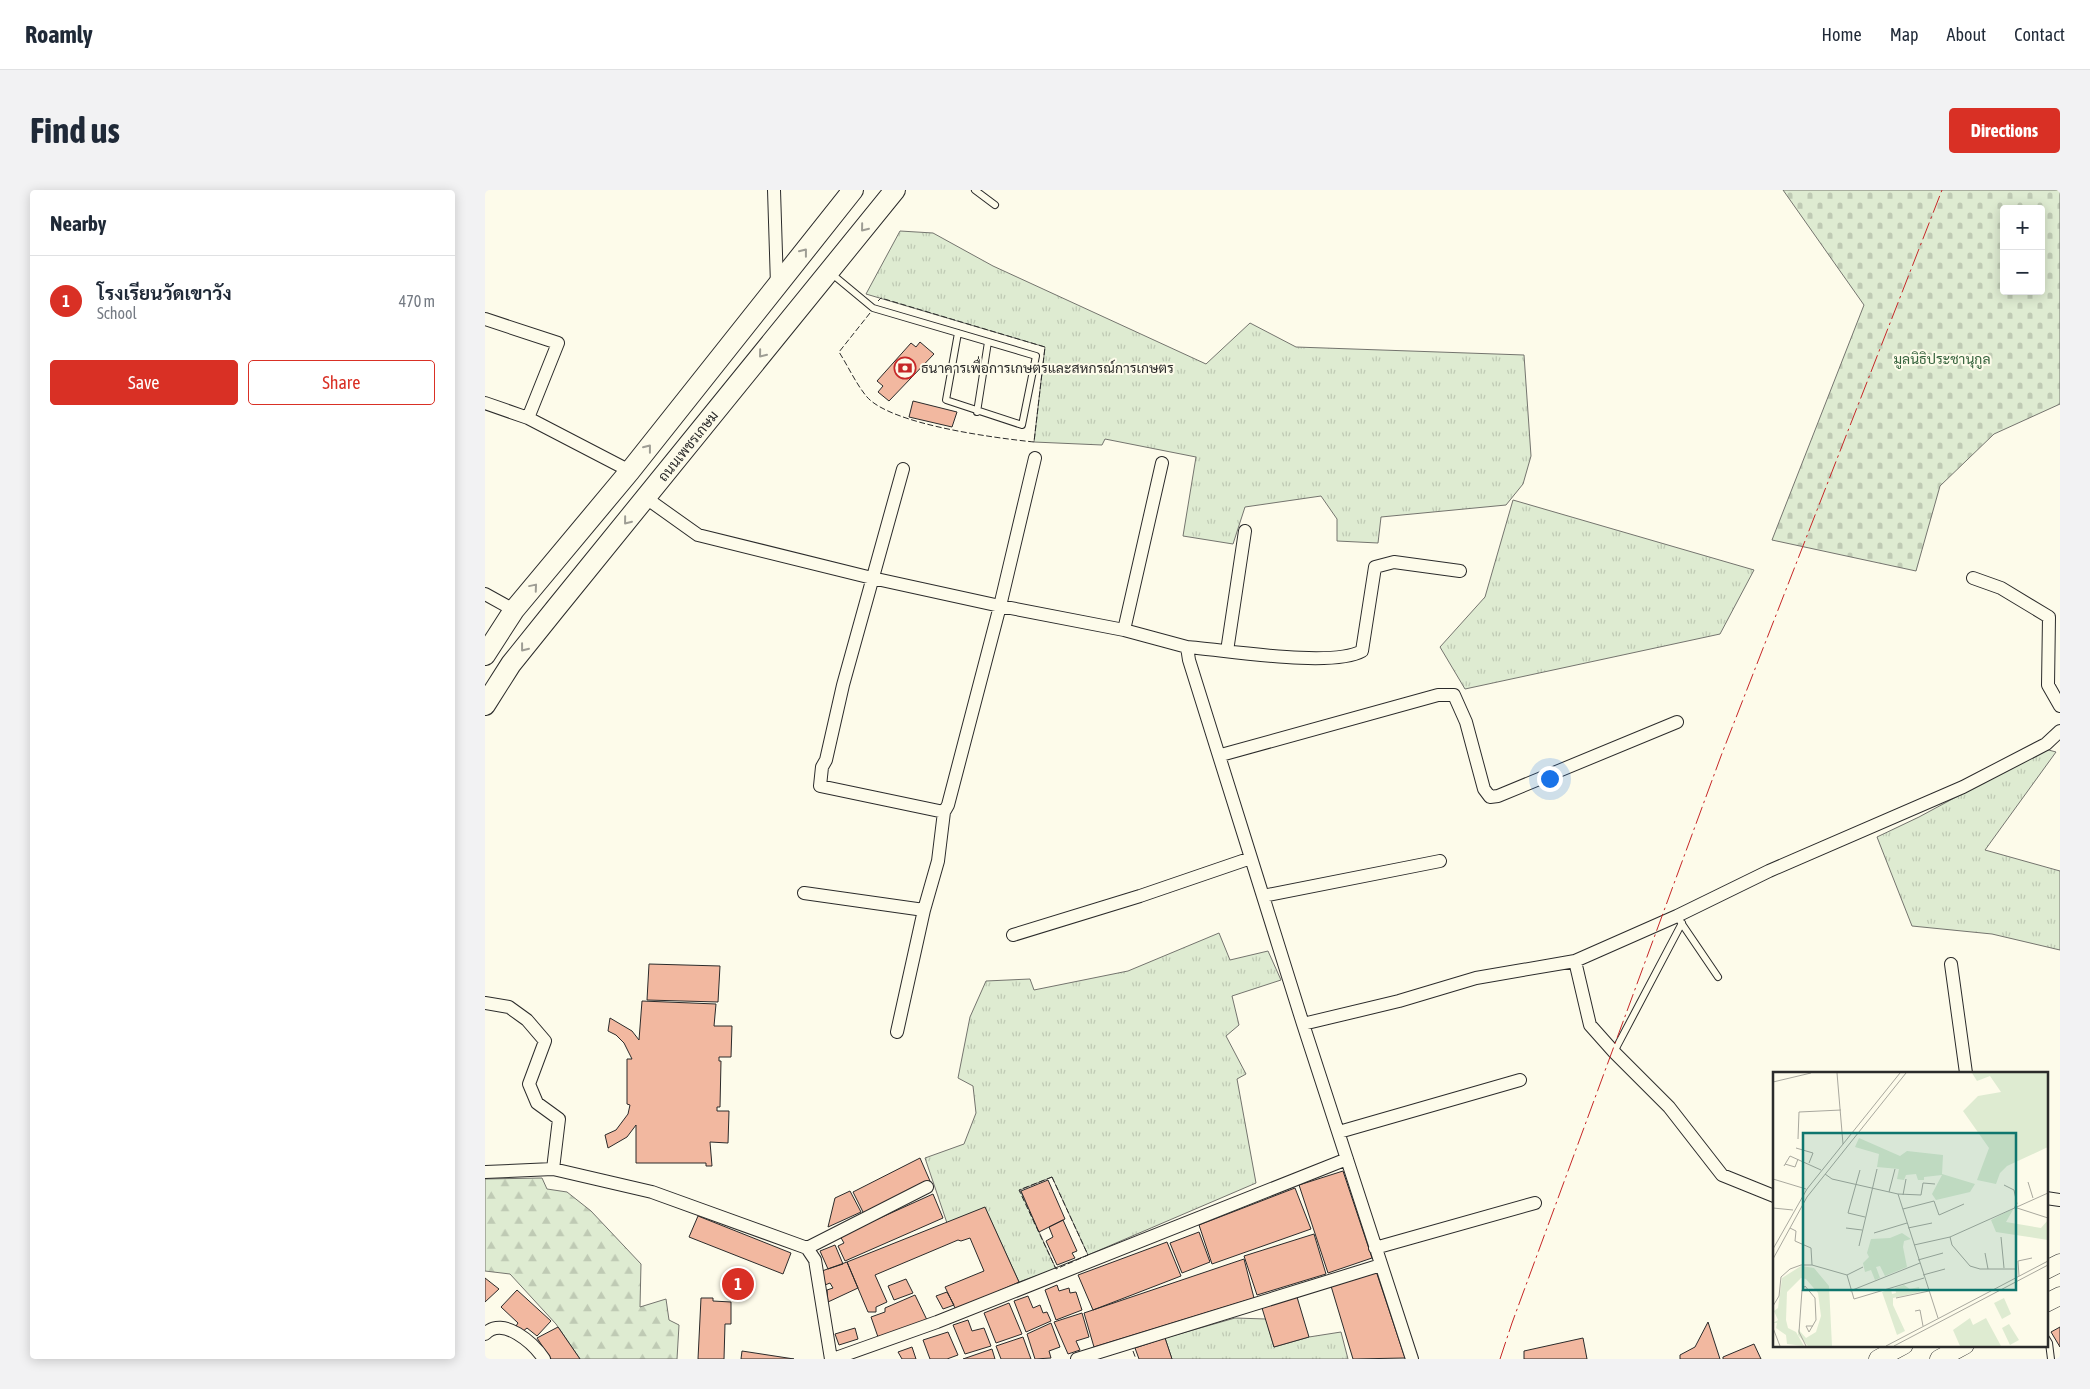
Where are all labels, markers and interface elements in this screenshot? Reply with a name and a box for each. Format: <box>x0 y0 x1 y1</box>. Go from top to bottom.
text: Roamly <box>25 21 93 48</box>
text: Home <box>1822 24 1862 45</box>
text: Map <box>1890 24 1919 45</box>
text: About <box>1947 24 1986 45</box>
text: Contact <box>2014 24 2065 45</box>
button: Directions <box>1949 108 2060 153</box>
text: Find us <box>30 110 120 150</box>
map controls <box>2000 205 2045 295</box>
button: + <box>2000 205 2045 250</box>
text: Nearby <box>50 211 106 235</box>
one-way arrow <box>862 222 870 231</box>
one-way arrow <box>798 249 806 258</box>
button: − <box>2000 250 2045 295</box>
text: โรงเรียนวัดเขาวัง <box>97 282 232 304</box>
text: 1 <box>62 292 70 310</box>
text: 470 m <box>399 292 435 310</box>
text: School <box>97 304 137 322</box>
one-way arrow <box>759 348 767 357</box>
park label: มูลนิธิประชานุกูล <box>1893 351 1991 369</box>
bank icon: ธนาคารเพื่อการเกษตรและสหกรณ์การเกษตร <box>893 356 917 380</box>
place label: ธนาคารเพื่อการเกษตรและสหกรณ์การเกษตร <box>921 356 1174 376</box>
button: Save <box>50 360 238 405</box>
button: Share <box>248 360 435 405</box>
street label: ถนนเพชรเกษม <box>655 407 721 485</box>
one-way arrow <box>642 444 651 454</box>
one-way arrow <box>623 516 632 525</box>
one-way arrow <box>528 584 536 593</box>
one-way arrow <box>521 642 530 651</box>
your location <box>1537 766 1563 792</box>
inset map <box>1773 1072 2047 1346</box>
pin: 1 <box>722 1265 754 1303</box>

